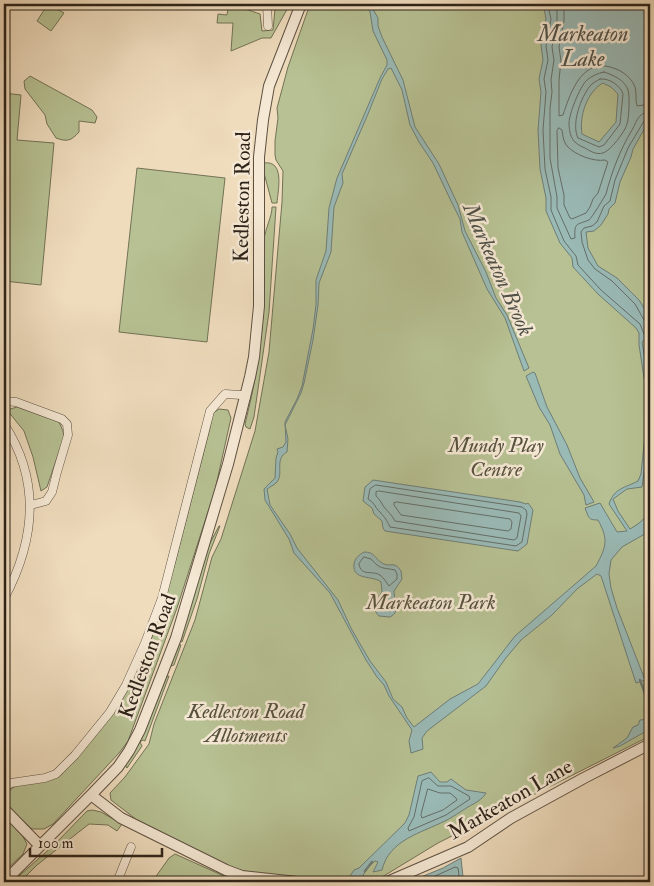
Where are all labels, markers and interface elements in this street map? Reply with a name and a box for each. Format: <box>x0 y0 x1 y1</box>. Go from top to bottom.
water label: Markeaton Lake <box>536 20 628 73</box>
street label: Kedleston Road <box>228 131 257 263</box>
water label: Markeaton Brook <box>455 197 540 340</box>
park label: Mundy Play Centre <box>446 432 544 483</box>
street label: Kedleston Road <box>112 589 183 722</box>
park label: Markeaton Park <box>364 589 496 616</box>
park label: Kedleston Road Allotments <box>186 698 306 749</box>
street label: Markeaton Lane <box>443 753 577 846</box>
scale bar <box>30 826 162 858</box>
text: 100 m <box>38 834 74 853</box>

